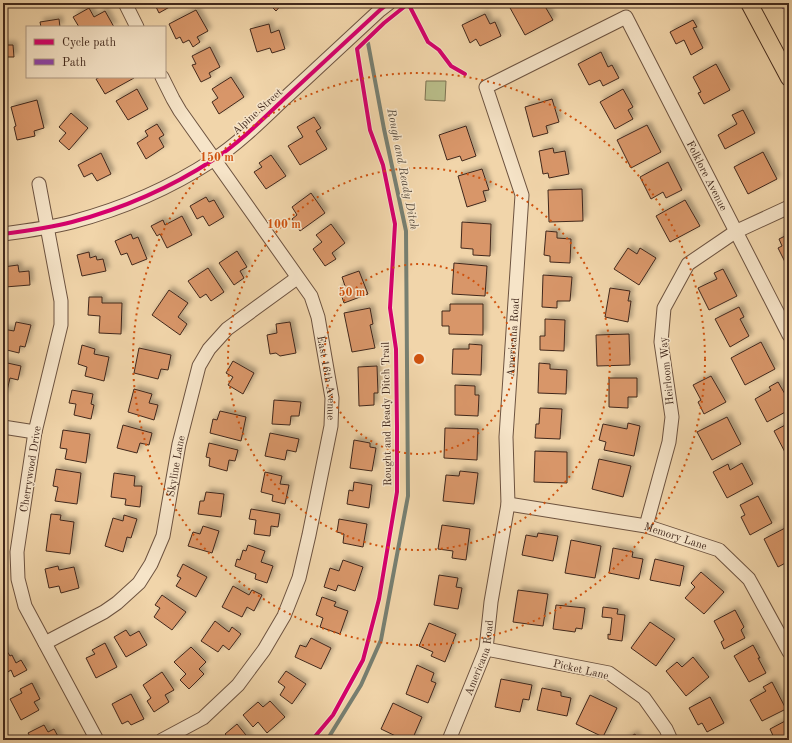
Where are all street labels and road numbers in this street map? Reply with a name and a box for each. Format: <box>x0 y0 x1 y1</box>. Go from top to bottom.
street label: Alpine Street <box>231 87 285 137</box>
street label: Folklore Avenue <box>683 139 728 213</box>
street label: Americana Road <box>506 297 522 377</box>
street label: East 16th Avenue <box>314 335 336 420</box>
street label: Heirloom Way <box>658 336 677 406</box>
street label: Rought and Ready Ditch Trail <box>381 342 394 486</box>
street label: Cherrywood Drive <box>19 425 44 513</box>
street label: Skyline Lane <box>166 435 188 498</box>
street label: Memory Lane <box>642 522 708 553</box>
street label: Americana Road <box>464 619 496 698</box>
street label: Picket Lane <box>552 659 610 682</box>

